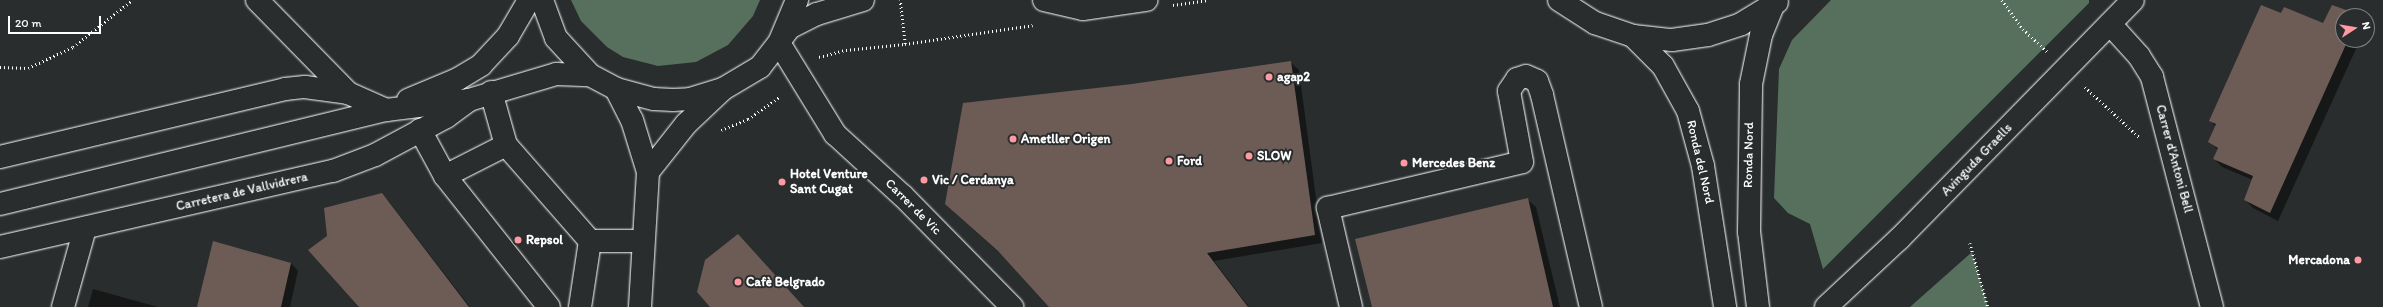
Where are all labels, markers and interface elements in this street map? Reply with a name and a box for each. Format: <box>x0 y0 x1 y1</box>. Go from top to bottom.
scale bar <box>10 8 103 34</box>
north arrow <box>2335 8 2375 48</box>
text: 20 m <box>15 16 42 30</box>
text: N <box>2359 21 2373 31</box>
place label: agap2 <box>1277 69 1310 85</box>
marker: agap2 <box>1264 72 1274 82</box>
street label: Carrer d'Antoni Bell <box>2152 103 2196 215</box>
street label: Ronda del Nord <box>1683 119 1717 205</box>
street label: Avinguda Graells <box>1938 120 2016 200</box>
street label: Ronda Nord <box>1741 122 1757 188</box>
place label: Ametller Origen <box>1021 131 1111 147</box>
marker: Ametller Origen <box>1008 134 1018 144</box>
place label: SLOW <box>1257 148 1291 164</box>
marker: SLOW <box>1244 151 1254 161</box>
place label: Ford <box>1177 153 1202 169</box>
place label: Mercedes Benz <box>1412 155 1496 171</box>
marker: Ford <box>1164 156 1174 166</box>
marker: Mercedes Benz <box>1399 158 1409 168</box>
place label: Hotel Venture Sant Cugat <box>790 167 867 198</box>
street label: Carretera de Vallvidrera <box>175 169 309 215</box>
place label: Vic / Cerdanya <box>932 172 1014 188</box>
marker: Vic / Cerdanya <box>919 175 929 185</box>
street label: Carrer de Vic <box>882 176 944 238</box>
marker: Hotel Venture Sant Cugat <box>777 177 787 187</box>
place label: Repsol <box>526 232 563 248</box>
marker: Repsol <box>513 235 523 245</box>
place label: Mercadona <box>2288 252 2350 268</box>
marker: Mercadona <box>2353 255 2363 265</box>
place label: Cafè Belgrado <box>746 274 825 290</box>
marker: Cafè Belgrado <box>733 277 743 287</box>

